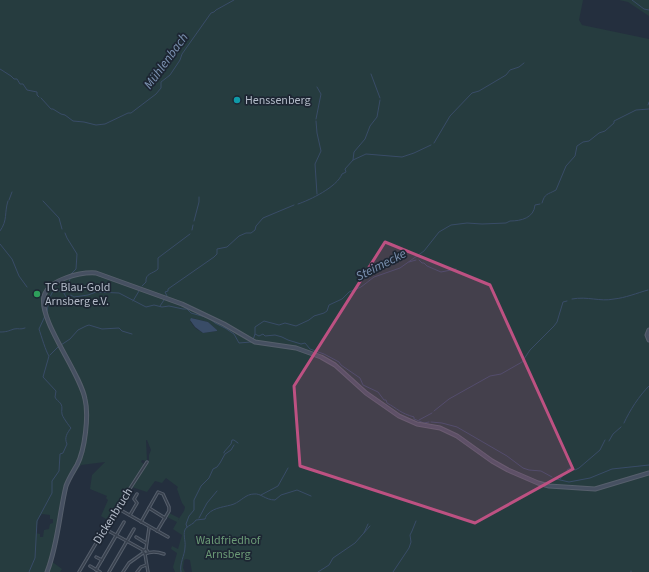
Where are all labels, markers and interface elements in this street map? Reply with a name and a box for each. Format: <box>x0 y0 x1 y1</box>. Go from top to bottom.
water label: Mühlenbach <box>139 29 193 93</box>
place label: Henssenberg <box>245 92 311 109</box>
marker: Henssenberg <box>232 95 242 105</box>
water label: Steimecke <box>353 245 409 285</box>
place label: TC Blau-Gold Arnsberg e.V. <box>45 279 110 310</box>
marker: TC Blau-Gold Arnsberg e.V. <box>32 289 42 299</box>
street label: Dickenbruch <box>89 485 137 547</box>
park label: Waldfriedhof Arnsberg <box>196 532 261 563</box>

